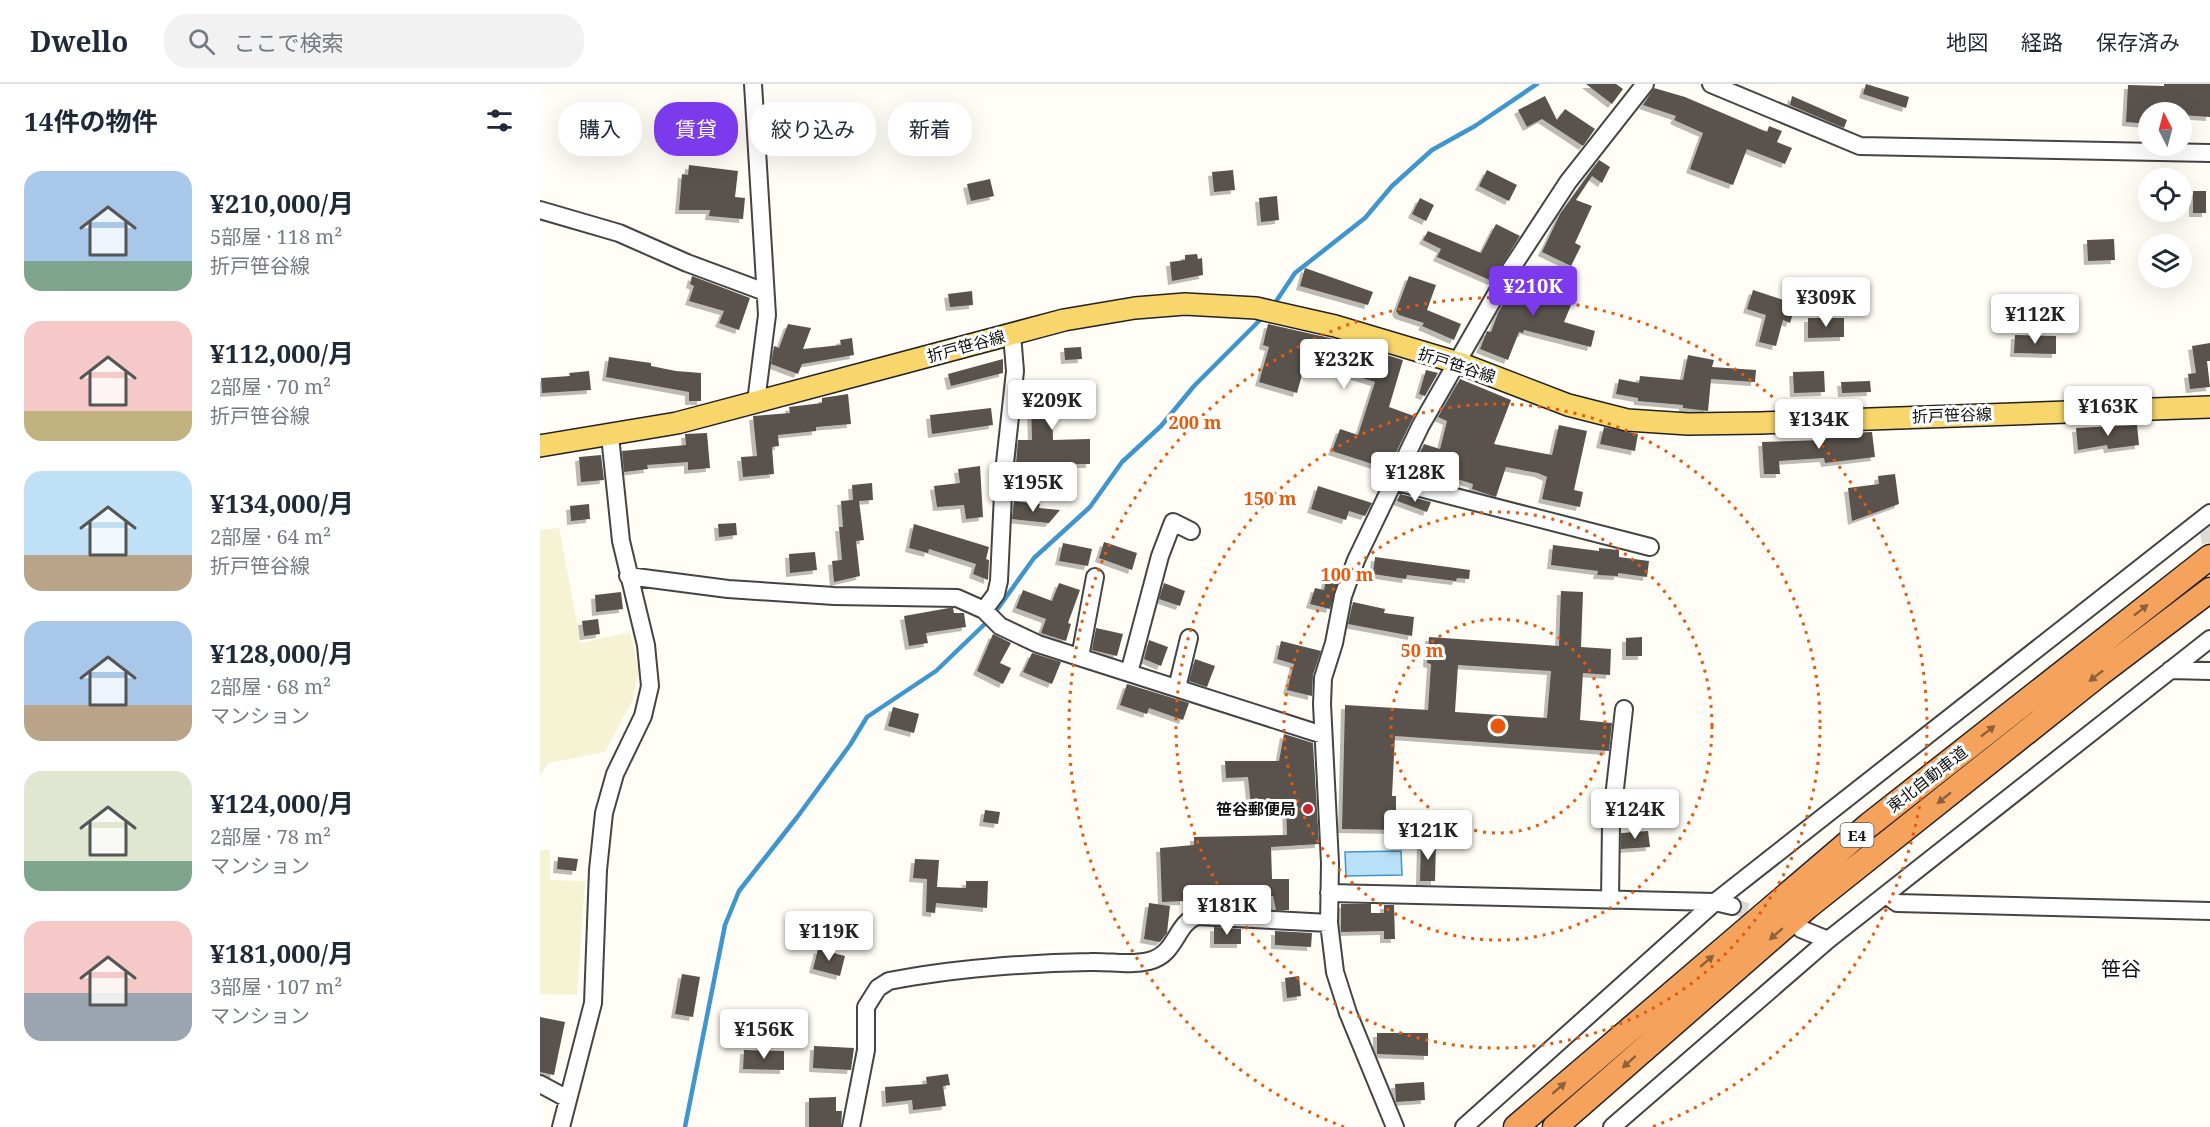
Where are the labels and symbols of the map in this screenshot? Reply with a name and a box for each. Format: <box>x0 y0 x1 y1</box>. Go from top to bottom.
north arrow <box>2138 102 2192 156</box>
pin: ¥210K <box>1491 266 1575 317</box>
pin: ¥309K <box>1784 277 1868 328</box>
pin: ¥112K <box>1993 294 2077 345</box>
street label: 折戸笹谷線 <box>925 325 1007 367</box>
pin: ¥232K <box>1302 339 1386 390</box>
street label: 折戸笹谷線 <box>1416 342 1498 388</box>
pin: ¥209K <box>1010 380 1094 431</box>
pin: ¥163K <box>2066 386 2150 437</box>
pin: ¥134K <box>1777 399 1861 450</box>
street label: 折戸笹谷線 <box>1912 403 1992 427</box>
text: 200 m <box>1169 410 1222 434</box>
pin: ¥128K <box>1373 452 1457 503</box>
pin: ¥195K <box>991 462 1075 513</box>
text: 150 m <box>1244 486 1297 510</box>
text: 100 m <box>1321 562 1374 586</box>
one-way arrow <box>2133 604 2149 617</box>
text: 50 m <box>1401 638 1444 662</box>
one-way arrow <box>2089 670 2104 682</box>
centre of rings <box>1488 716 1508 736</box>
one-way arrow <box>1980 724 1996 737</box>
street label: 東北自動車道 <box>1882 741 1972 817</box>
pin: ¥124K <box>1593 789 1677 840</box>
one-way arrow <box>1936 791 1952 804</box>
place label: 笹谷郵便局 <box>1216 798 1296 820</box>
marker: 笹谷郵便局 <box>1301 802 1315 816</box>
pin: ¥121K <box>1386 810 1470 861</box>
road number: E4 <box>1840 823 1874 847</box>
pin: ¥181K <box>1185 885 1269 936</box>
pin: ¥119K <box>787 911 871 962</box>
one-way arrow <box>1769 927 1784 940</box>
one-way arrow <box>1699 955 1714 968</box>
district label: 笹谷 <box>2101 955 2141 982</box>
pin: ¥156K <box>722 1009 806 1060</box>
one-way arrow <box>1622 1055 1637 1068</box>
one-way arrow <box>1551 1082 1566 1095</box>

